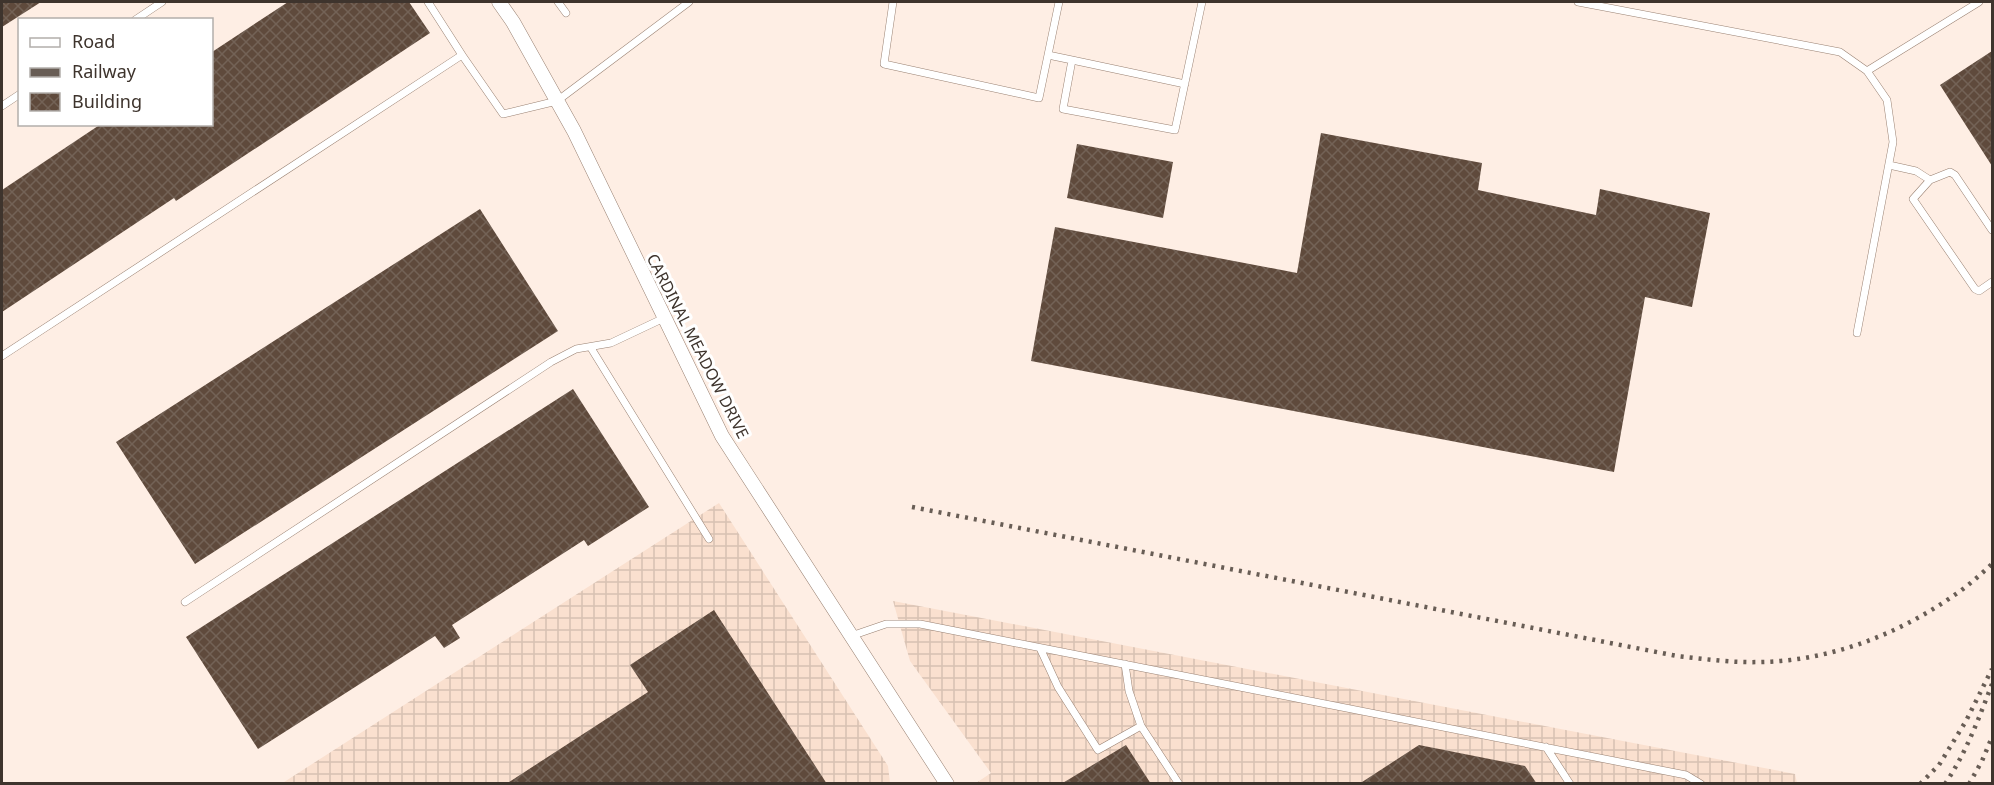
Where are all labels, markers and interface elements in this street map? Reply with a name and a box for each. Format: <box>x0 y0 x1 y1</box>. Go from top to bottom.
legend <box>18 18 213 126</box>
text: Road <box>72 29 115 53</box>
text: Railway <box>72 59 137 83</box>
text: Building <box>72 89 142 113</box>
street label: CARDINAL MEADOW DRIVE <box>642 250 754 442</box>

